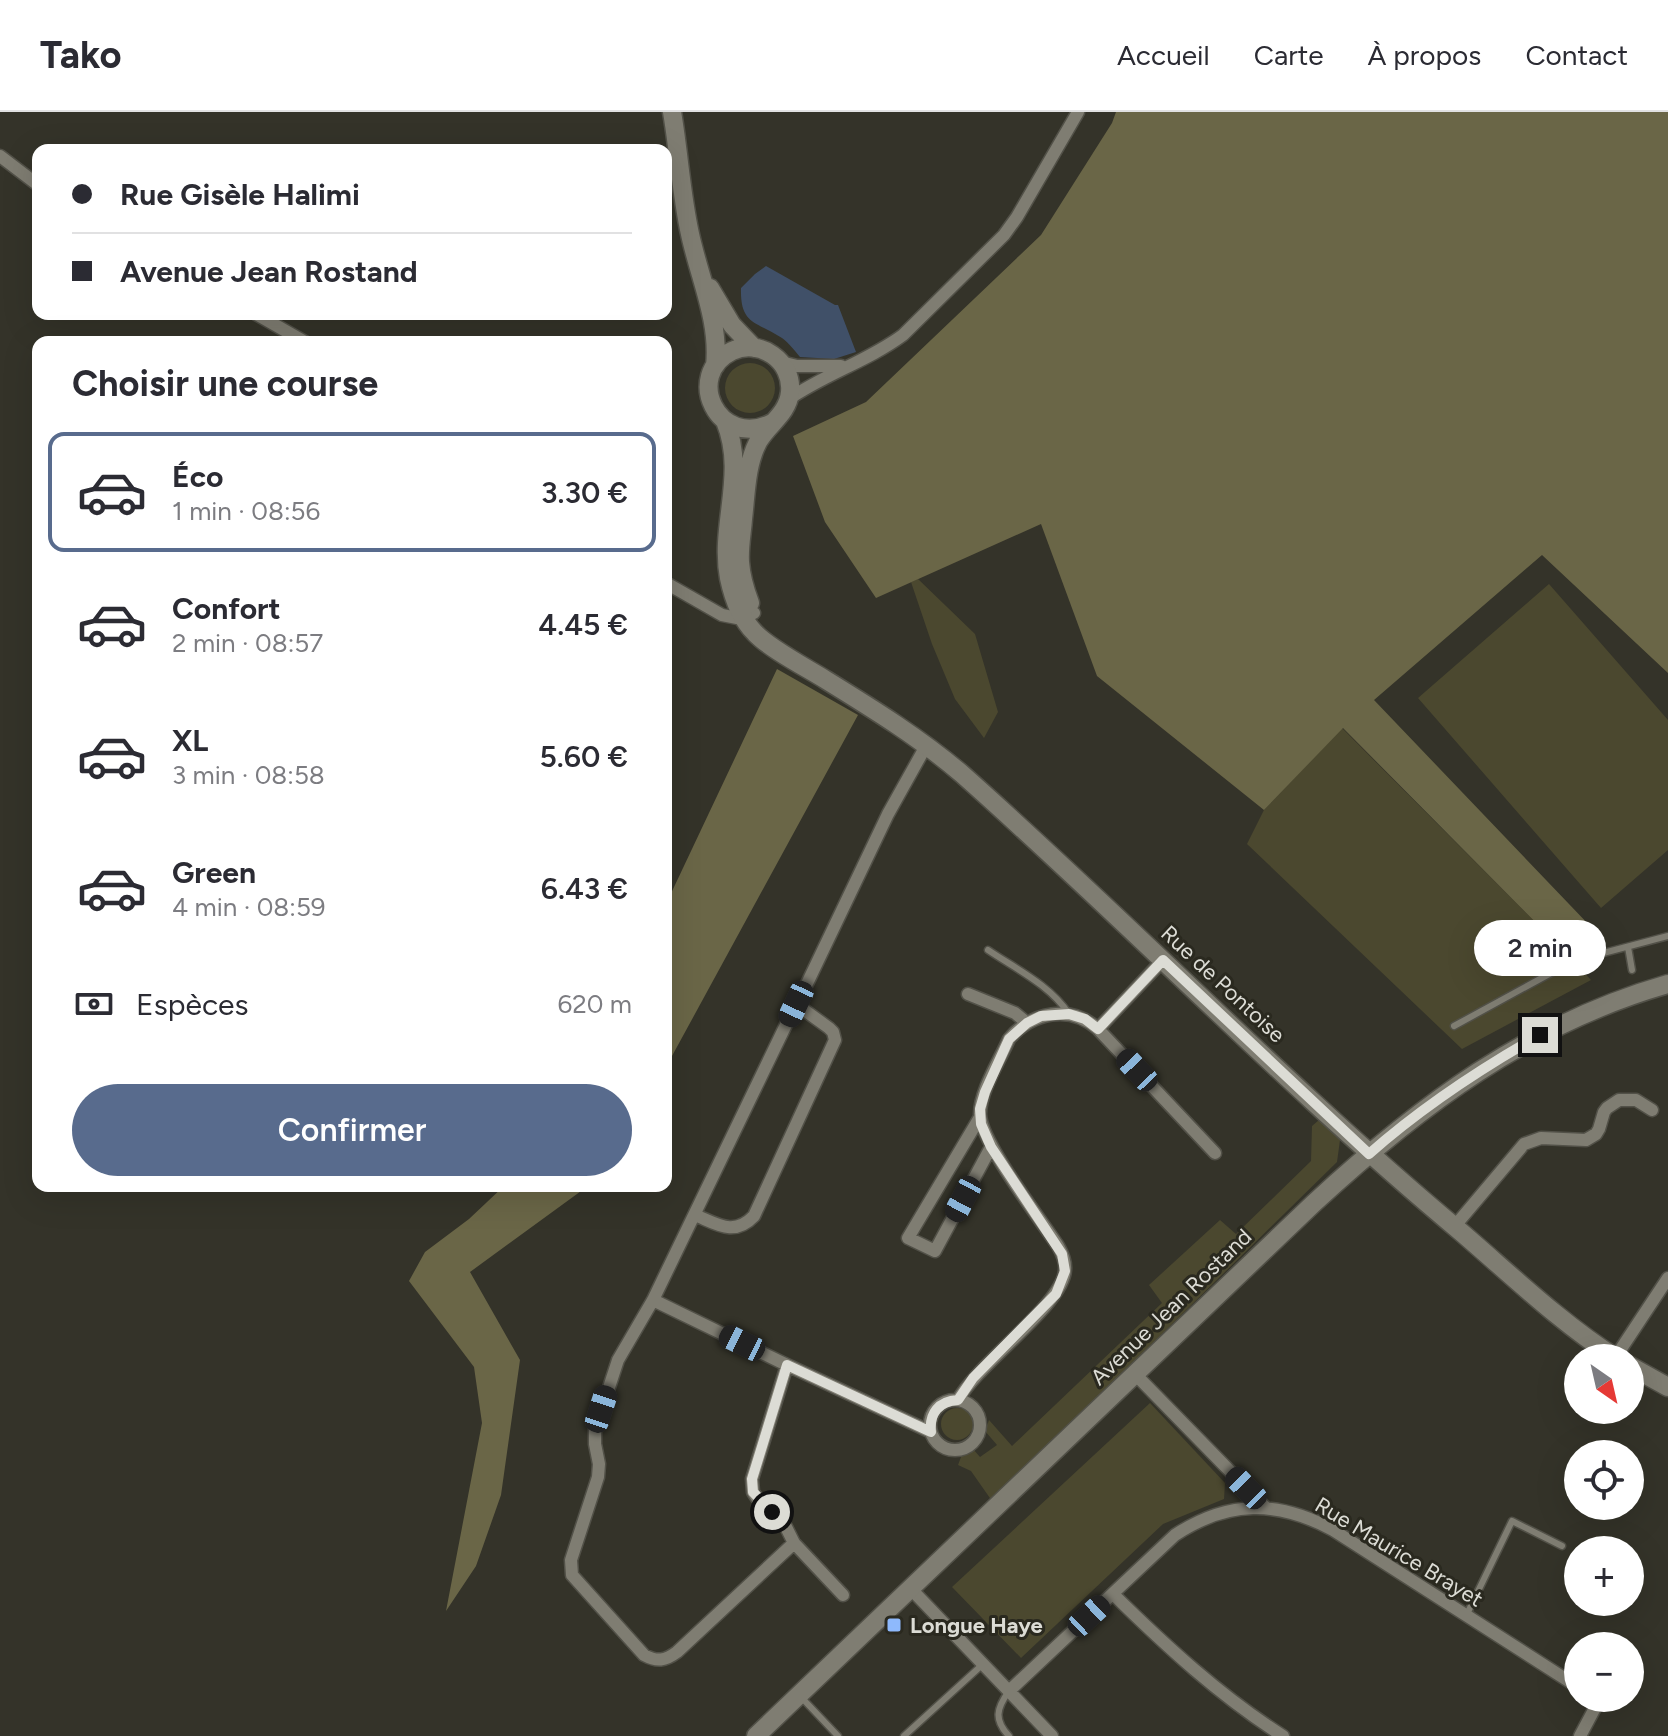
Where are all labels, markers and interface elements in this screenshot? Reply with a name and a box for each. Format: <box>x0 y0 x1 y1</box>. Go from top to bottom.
text: Tako <box>40 32 121 78</box>
text: Accueil <box>1117 38 1210 72</box>
text: Carte <box>1254 38 1323 72</box>
text: À propos <box>1367 38 1481 72</box>
text: Contact <box>1525 38 1628 72</box>
text: Rue Gisèle Halimi <box>120 176 360 213</box>
text: Avenue Jean Rostand <box>120 253 418 290</box>
text: Choisir une course <box>72 362 378 405</box>
icon: car <box>76 456 148 528</box>
text: Éco <box>172 458 223 495</box>
text: 3.30 € <box>541 474 628 511</box>
text: 1 min · 08:56 <box>172 495 320 527</box>
icon: car <box>76 588 148 660</box>
text: Confort <box>172 590 281 627</box>
text: 4.45 € <box>538 606 628 643</box>
text: 2 min · 08:57 <box>172 627 323 659</box>
icon: car <box>76 720 148 792</box>
text: XL <box>172 722 208 759</box>
text: 5.60 € <box>539 738 628 775</box>
text: 3 min · 08:58 <box>172 759 325 791</box>
icon: car <box>76 852 148 924</box>
text: Green <box>172 854 256 891</box>
text: 6.43 € <box>541 870 628 907</box>
text: 4 min · 08:59 <box>172 891 326 923</box>
callout: 2 min <box>1474 919 1606 975</box>
street label: Rue de Pontoise <box>1155 920 1291 1048</box>
text: 2 min <box>1508 932 1572 964</box>
car <box>775 977 817 1031</box>
icon: cash <box>72 982 116 1026</box>
text: Espèces <box>136 986 248 1023</box>
text: 620 m <box>558 988 632 1020</box>
route end <box>1522 1017 1558 1053</box>
car <box>1112 1044 1162 1096</box>
button: Confirmer <box>72 1084 632 1176</box>
car <box>941 1172 985 1226</box>
street label: Avenue Jean Rostand <box>1085 1223 1257 1391</box>
car <box>715 1322 769 1364</box>
north arrow <box>1564 1344 1644 1424</box>
map controls <box>1564 1344 1644 1712</box>
car <box>582 1382 620 1436</box>
button: locate <box>1564 1440 1644 1520</box>
car <box>1221 1462 1271 1514</box>
street label: Rue Maurice Brayet <box>1310 1491 1488 1613</box>
route start <box>754 1494 790 1530</box>
button: + <box>1564 1536 1644 1616</box>
car <box>1063 1591 1115 1641</box>
place label: Longue Haye <box>910 1612 1043 1639</box>
marker: Longue Haye <box>885 1616 903 1634</box>
button: − <box>1564 1632 1644 1712</box>

